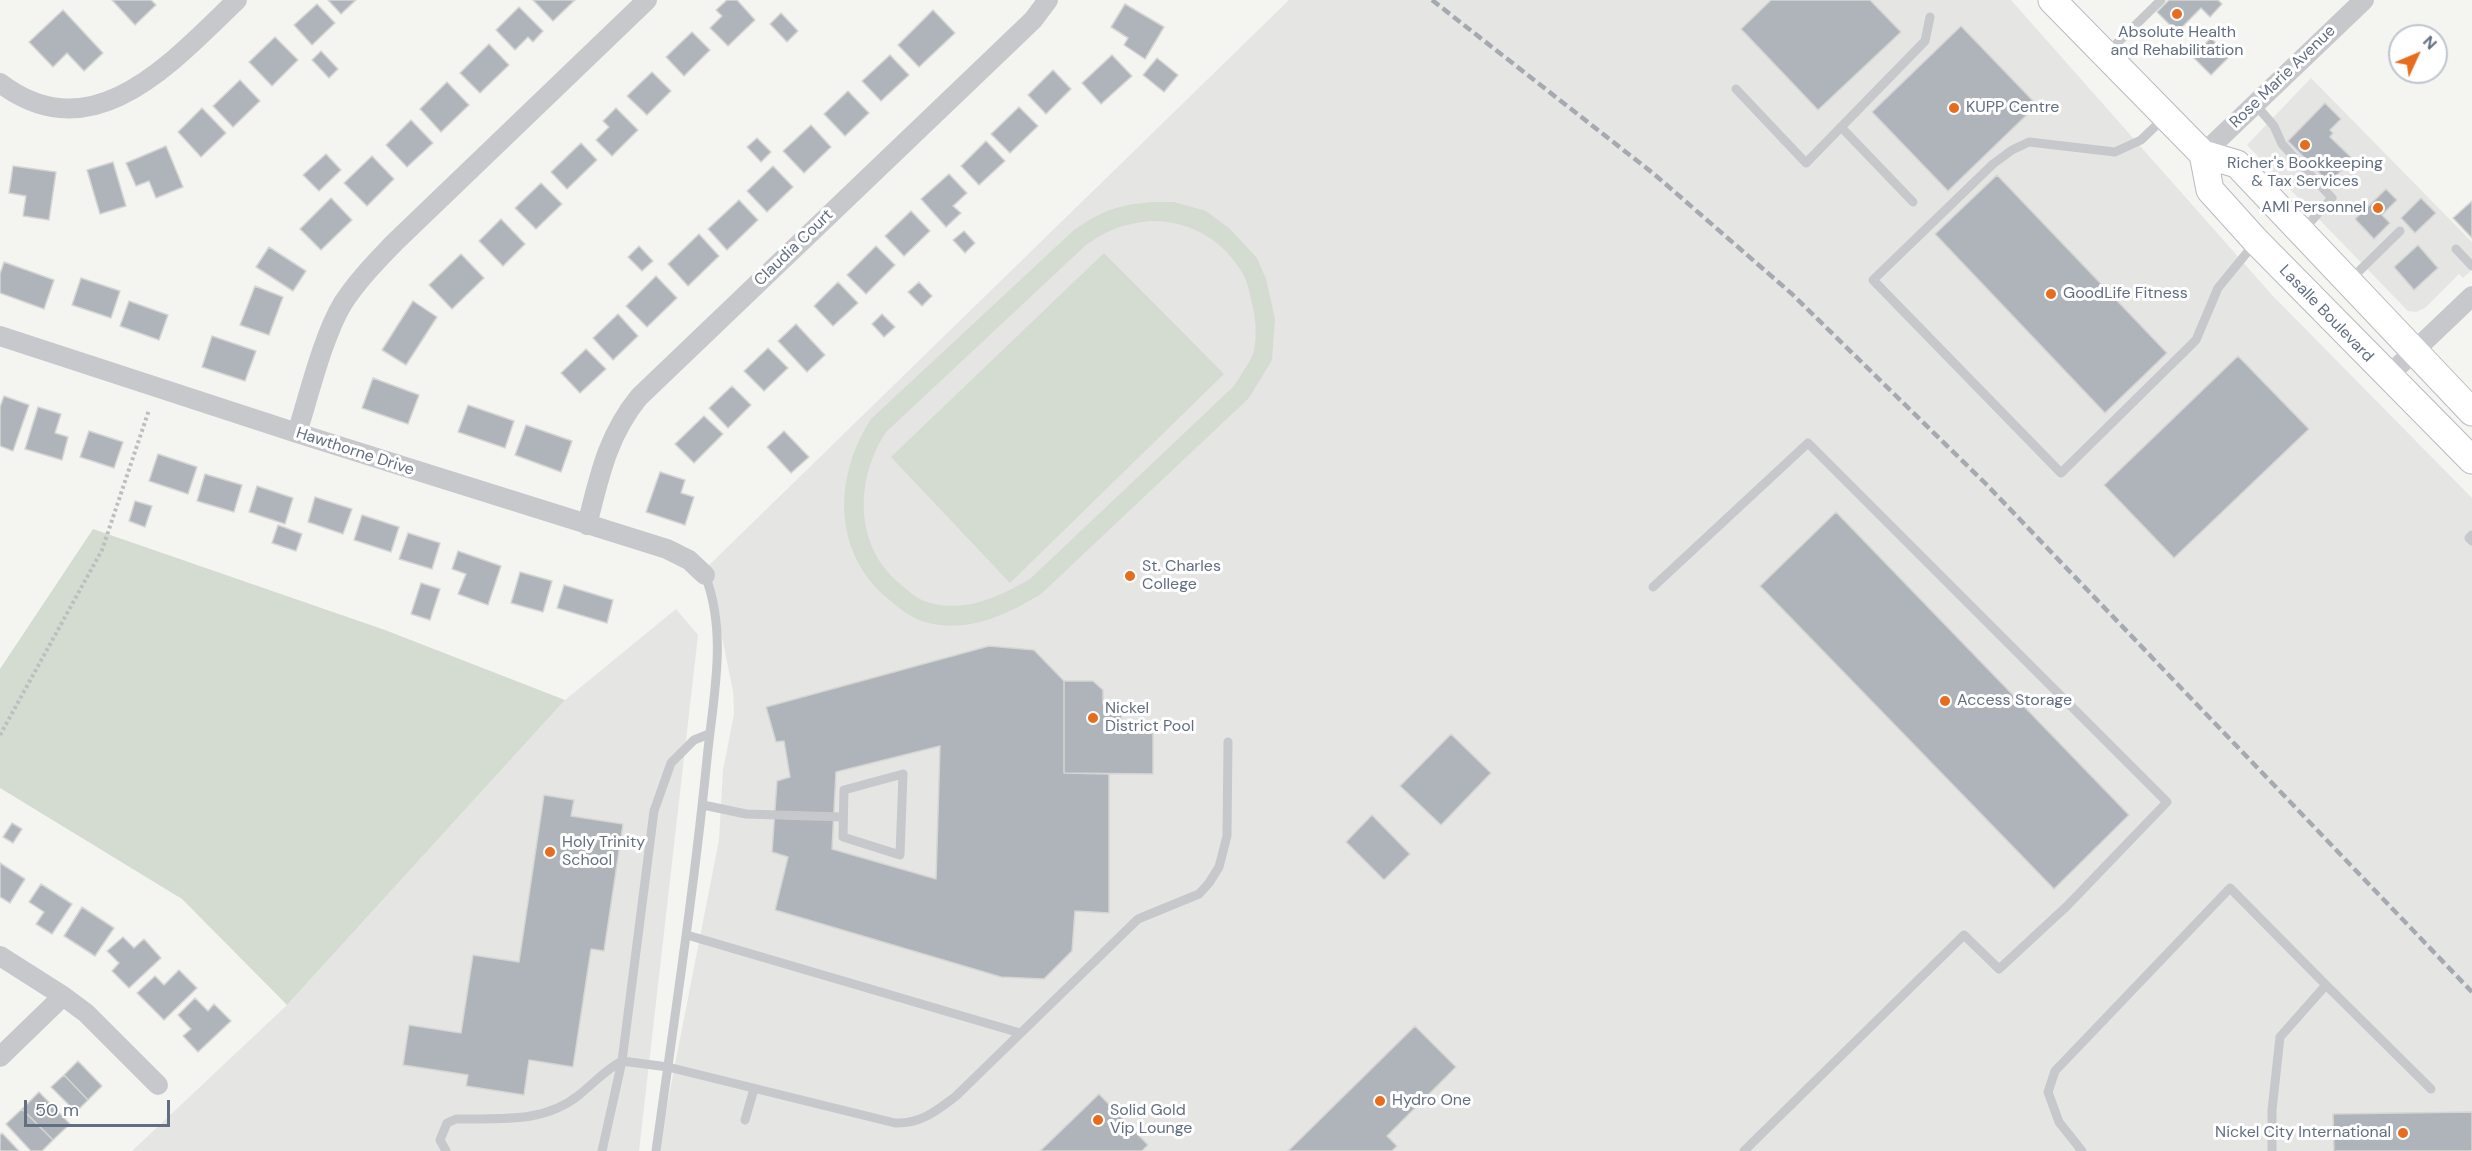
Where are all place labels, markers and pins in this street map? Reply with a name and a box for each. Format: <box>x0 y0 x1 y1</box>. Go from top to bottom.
marker: Absolute Health and Rehabilitation <box>2170 7 2184 21</box>
place label: Absolute Health and Rehabilitation <box>2111 23 2243 61</box>
place label: KUPP Centre <box>1966 98 2059 118</box>
marker: KUPP Centre <box>1947 101 1961 115</box>
marker: Richer's Bookkeeping & Tax Services <box>2298 138 2312 152</box>
place label: Richer's Bookkeeping & Tax Services <box>2227 154 2383 192</box>
place label: AMI Personnel <box>2262 198 2366 218</box>
marker: AMI Personnel <box>2371 201 2385 215</box>
place label: GoodLife Fitness <box>2063 284 2188 304</box>
marker: GoodLife Fitness <box>2044 287 2058 301</box>
place label: St. Charles College <box>1142 557 1221 595</box>
marker: St. Charles College <box>1123 569 1137 583</box>
place label: Access Storage <box>1957 691 2072 711</box>
marker: Access Storage <box>1938 694 1952 708</box>
place label: Nickel District Pool <box>1105 699 1194 737</box>
marker: Nickel District Pool <box>1086 711 1100 725</box>
place label: Holy Trinity School <box>562 833 645 871</box>
marker: Holy Trinity School <box>543 845 557 859</box>
place label: Hydro One <box>1392 1091 1471 1111</box>
marker: Hydro One <box>1373 1094 1387 1108</box>
place label: Solid Gold Vip Lounge <box>1110 1101 1192 1139</box>
marker: Solid Gold Vip Lounge <box>1091 1113 1105 1127</box>
place label: Nickel City International <box>2215 1123 2391 1143</box>
marker: Nickel City International <box>2396 1126 2410 1140</box>

